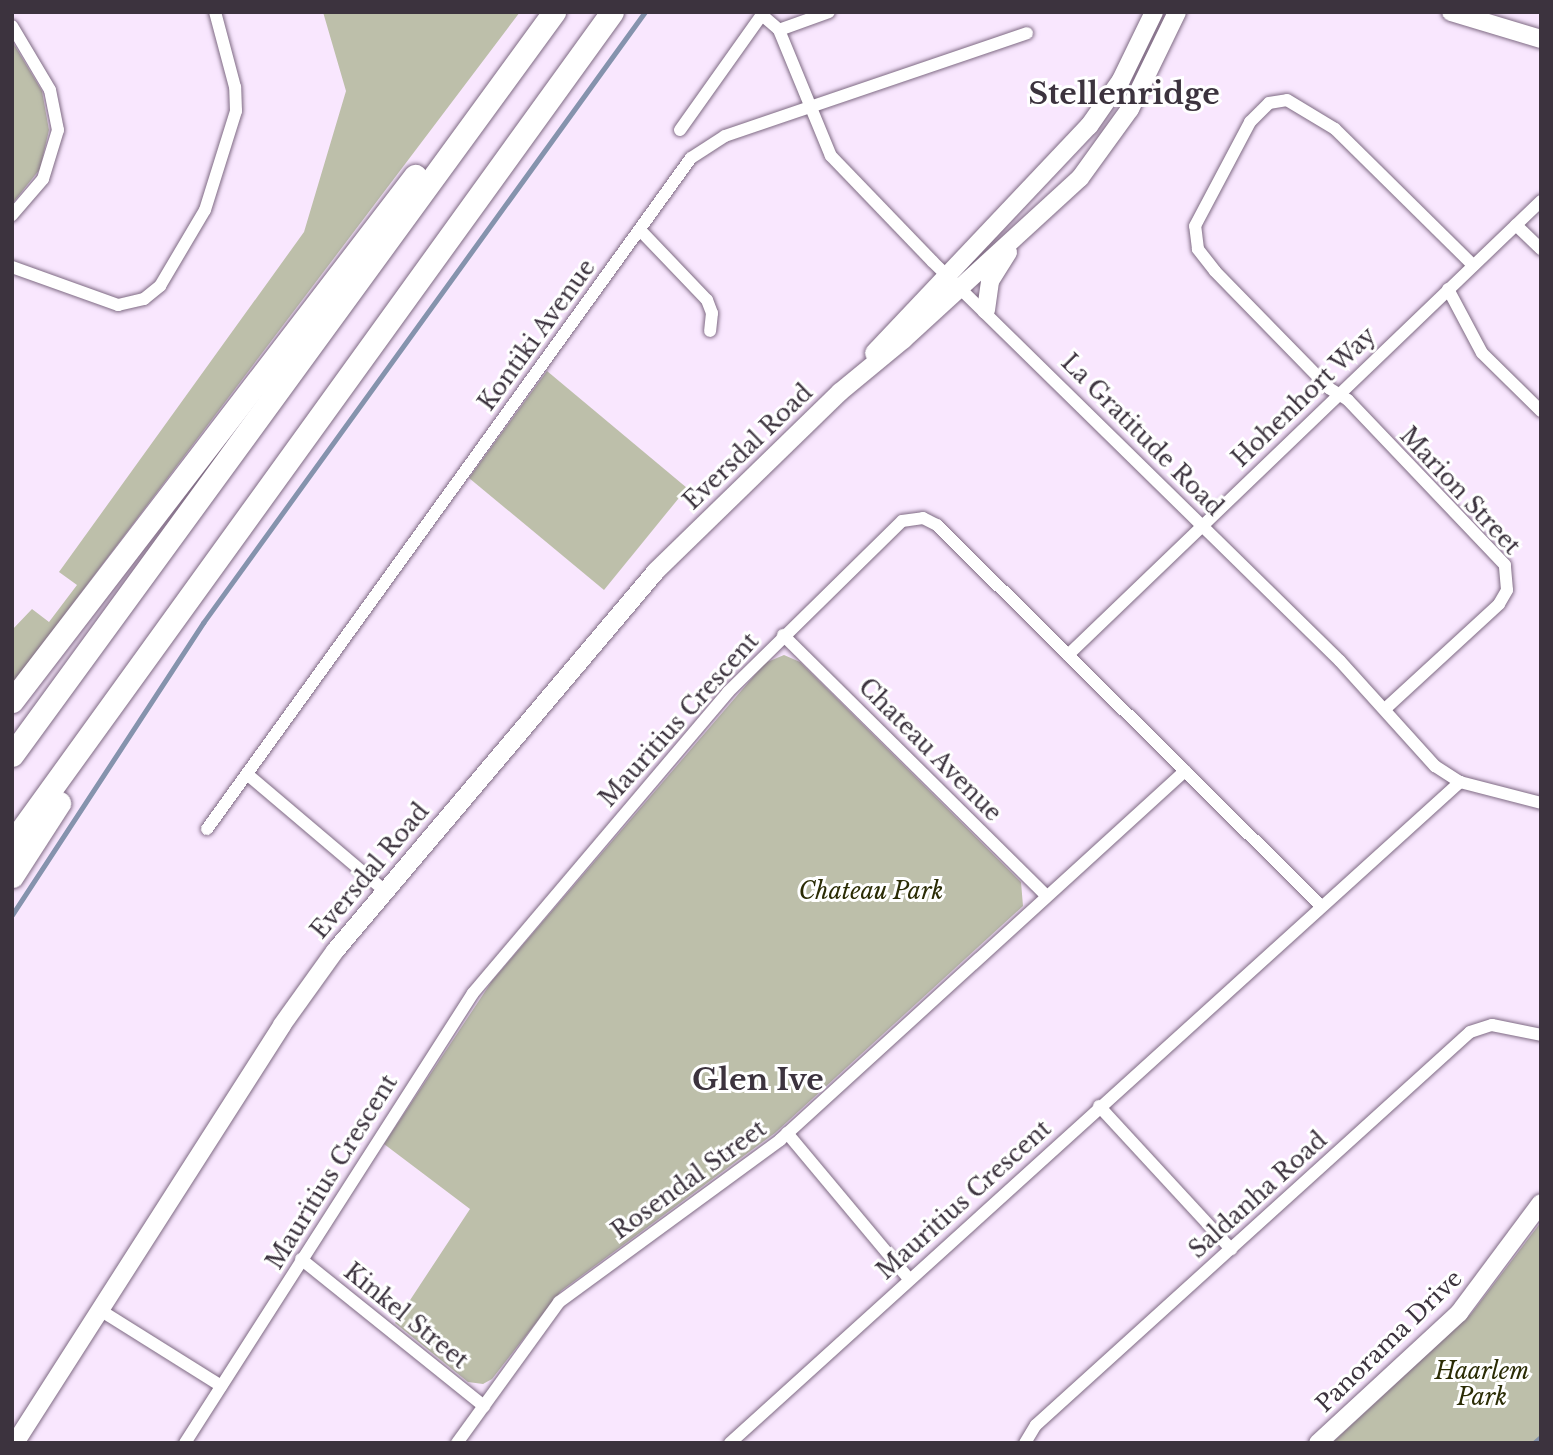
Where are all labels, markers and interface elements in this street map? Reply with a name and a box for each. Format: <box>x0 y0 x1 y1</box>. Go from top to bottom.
district label: Stellenridge <box>1028 76 1220 112</box>
street label: Kontiki Avenue <box>473 254 601 416</box>
street label: Hohenhort Way <box>1226 321 1382 473</box>
street label: La Gratitude Road <box>1056 349 1228 521</box>
street label: Eversdal Road <box>678 379 818 515</box>
street label: Marion Street <box>1394 422 1526 560</box>
street label: Mauritius Crescent <box>594 628 764 812</box>
street label: Chateau Avenue <box>853 673 1007 827</box>
street label: Eversdal Road <box>305 798 435 944</box>
park label: Chateau Park <box>798 877 944 905</box>
district label: Glen Ive <box>692 1062 824 1098</box>
street label: Mauritius Crescent <box>261 1070 403 1274</box>
street label: Rosendal Street <box>606 1115 772 1245</box>
street label: Mauritius Crescent <box>872 1115 1056 1285</box>
street label: Saldanha Road <box>1184 1126 1332 1264</box>
street label: Kinkel Street <box>338 1258 474 1374</box>
street label: Panorama Drive <box>1310 1264 1468 1418</box>
park label: Haarlem Park <box>1435 1357 1529 1411</box>

